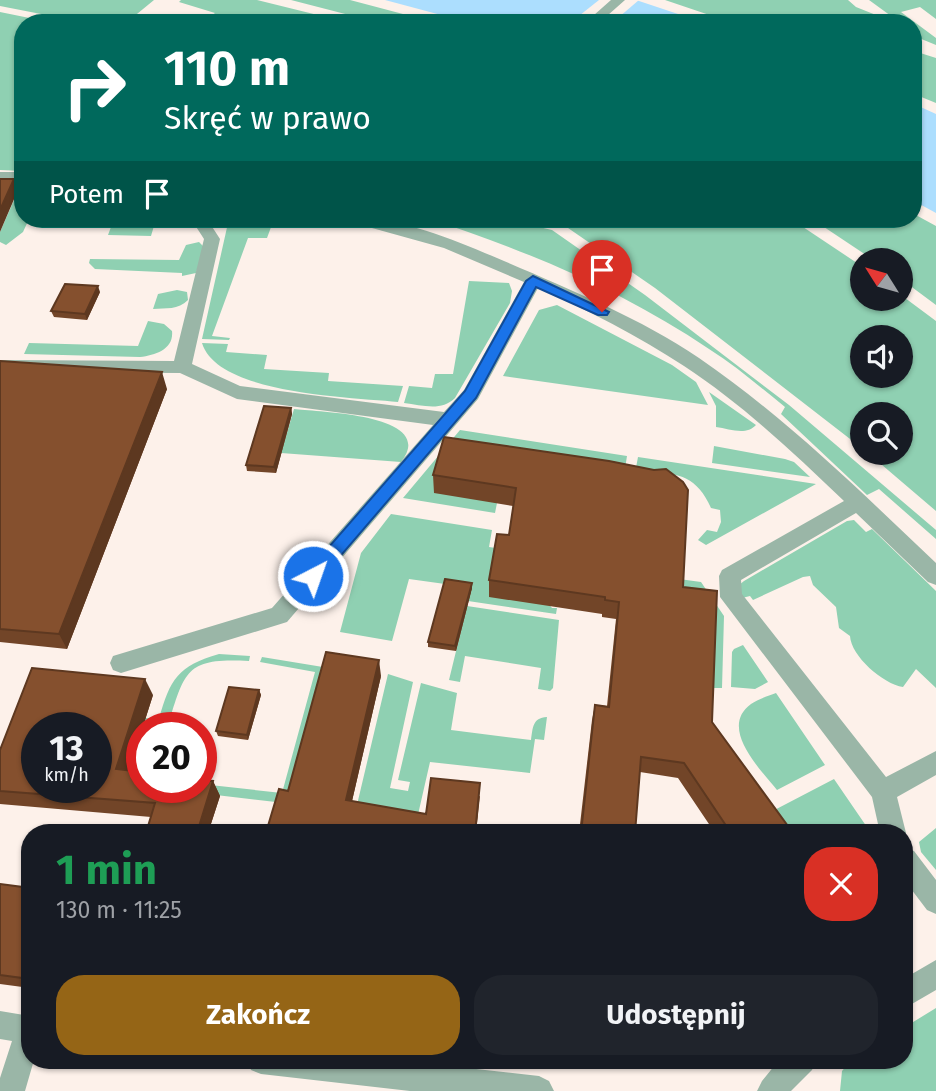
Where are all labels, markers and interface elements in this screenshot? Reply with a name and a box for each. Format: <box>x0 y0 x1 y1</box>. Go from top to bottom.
text: 110 m <box>164 39 290 98</box>
icon: right <box>49 42 140 133</box>
text: Skręć w prawo <box>164 99 371 137</box>
icon: arrive <box>138 175 176 213</box>
text: Potem <box>49 179 124 210</box>
pin <box>572 240 632 312</box>
north arrow <box>850 248 914 312</box>
map controls <box>850 248 913 465</box>
icon: arrive <box>583 251 621 289</box>
button: sound <box>850 325 913 388</box>
button: search <box>850 402 913 465</box>
position arrow <box>276 539 350 613</box>
speed limit sign: 20 <box>126 712 217 803</box>
text: 13 <box>49 727 84 769</box>
text: km/h <box>44 764 89 786</box>
text: 1 min <box>56 845 157 895</box>
button: close <box>804 847 878 921</box>
text: 130 m · 11:25 <box>56 896 182 924</box>
button: Zakończ <box>56 975 460 1055</box>
button: Udostępnij <box>474 975 878 1055</box>

